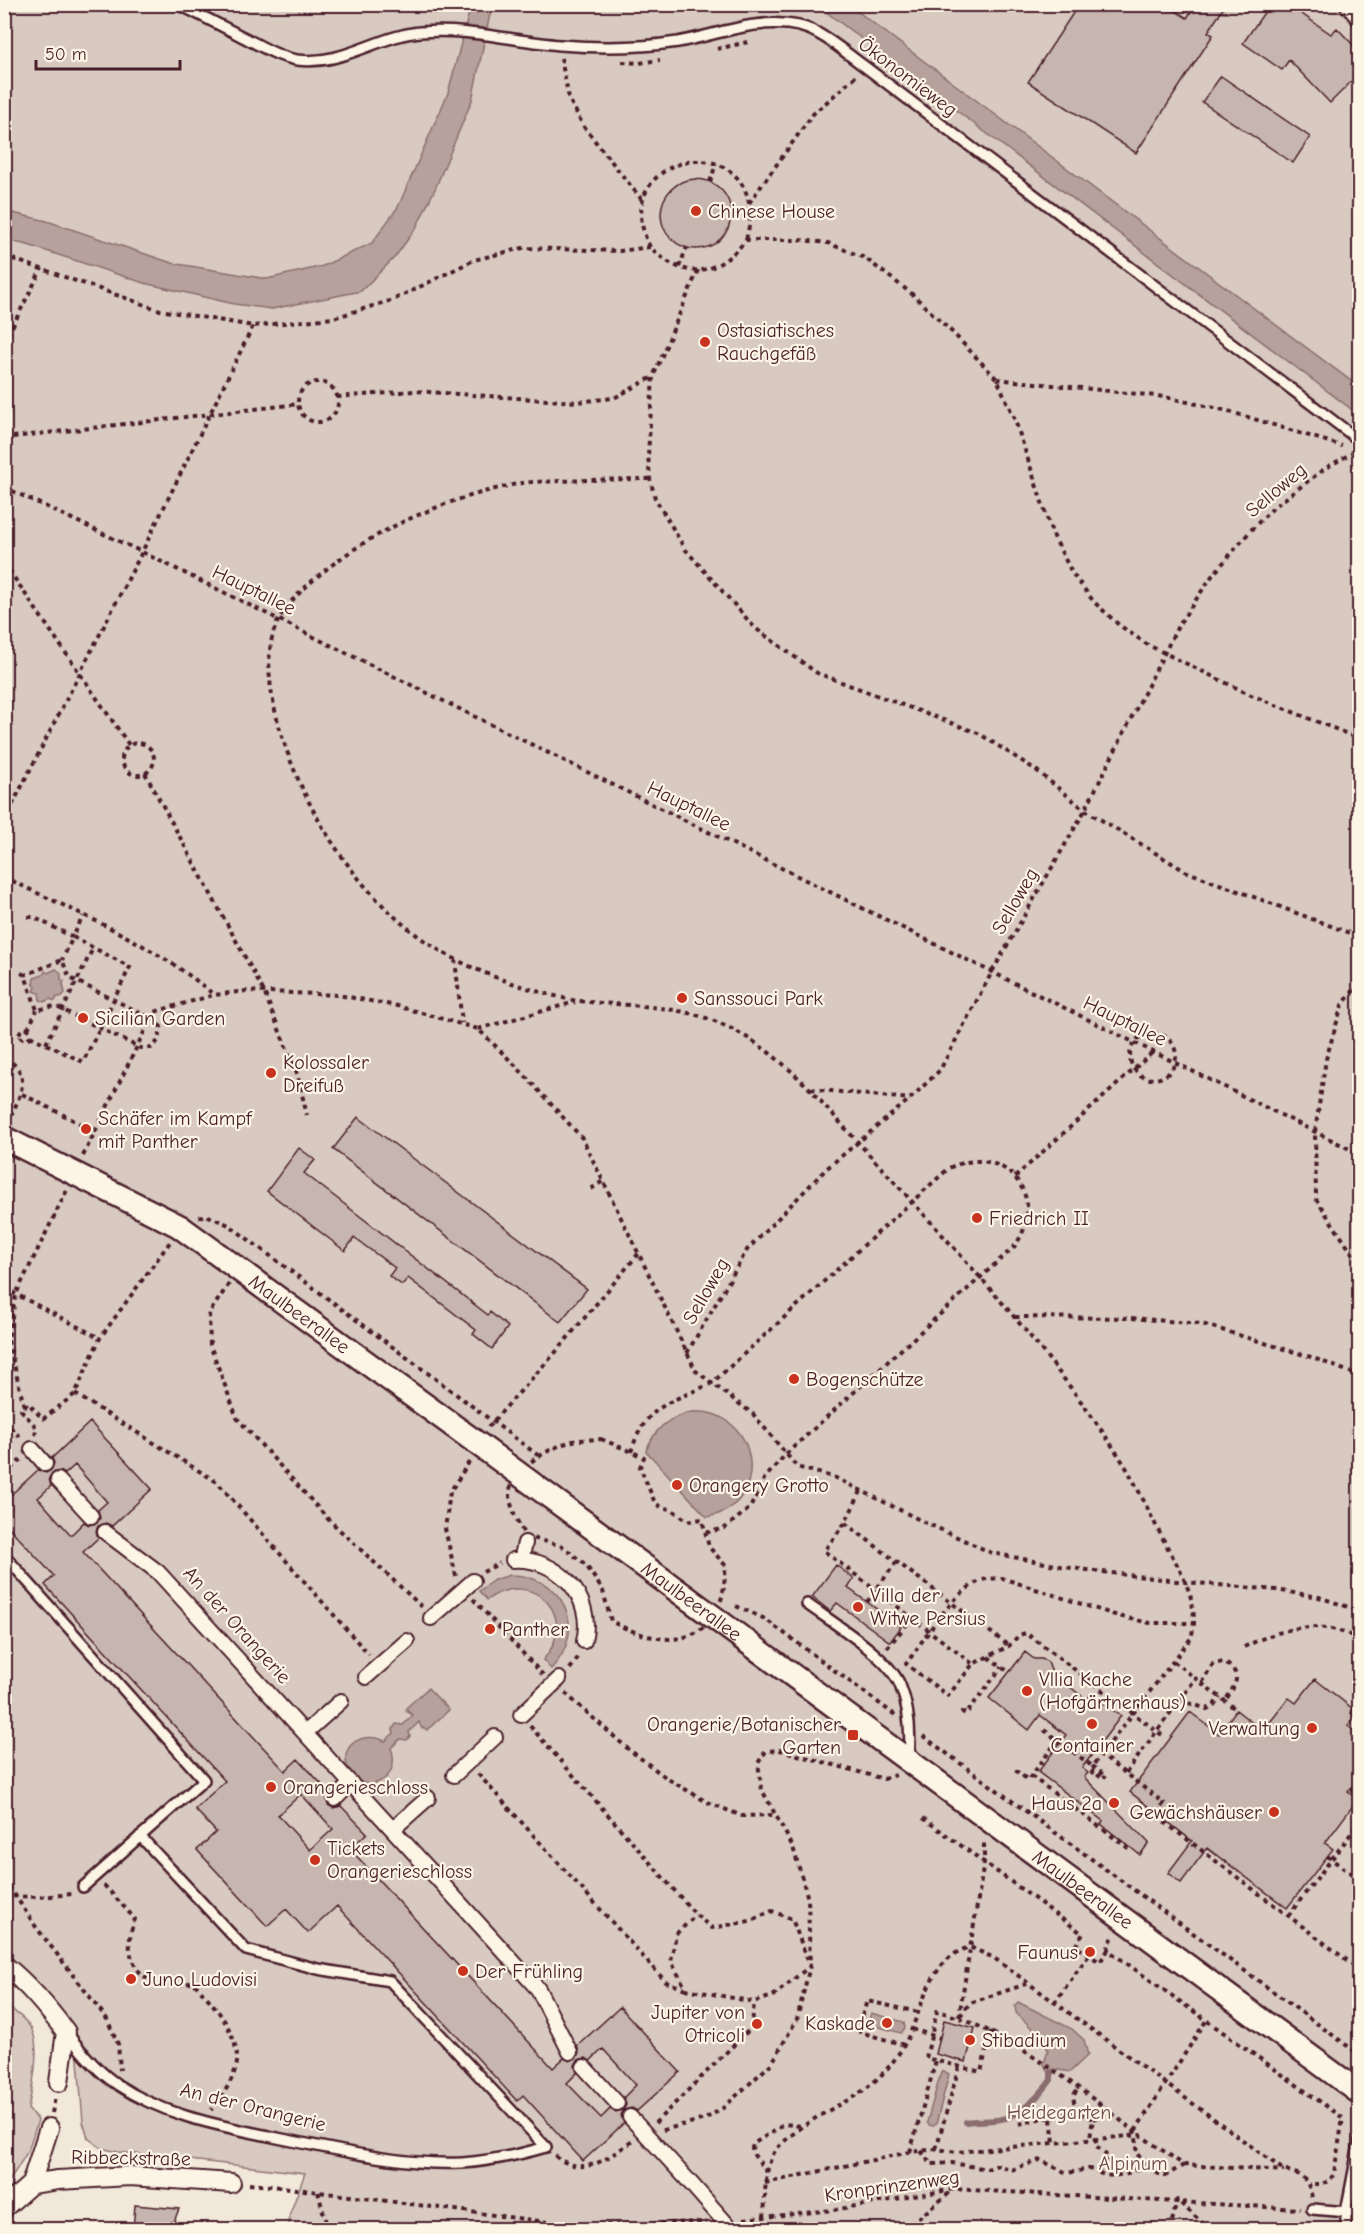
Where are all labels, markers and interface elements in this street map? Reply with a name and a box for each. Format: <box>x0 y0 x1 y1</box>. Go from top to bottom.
street label: Ökonomieweg <box>854 32 962 122</box>
scale bar <box>36 33 180 71</box>
text: 50 m <box>45 44 87 65</box>
place label: Chinese House <box>708 200 835 223</box>
marker: Chinese House <box>689 204 703 218</box>
place label: Ostasiatisches Rauchgefäß <box>717 319 834 365</box>
marker: Ostasiatisches Rauchgefäß <box>698 335 712 349</box>
street label: Selloweg <box>1241 458 1311 522</box>
street label: Hauptallee <box>209 560 299 620</box>
street label: Hauptallee <box>644 776 734 836</box>
street label: Selloweg <box>987 864 1043 938</box>
place label: Sanssouci Park <box>694 987 823 1010</box>
marker: Sanssouci Park <box>675 991 689 1005</box>
street label: Hauptallee <box>1080 991 1170 1051</box>
place label: Sicilian Garden <box>95 1007 225 1030</box>
marker: Sicilian Garden <box>76 1011 90 1025</box>
place label: Kolossaler Dreifuß <box>283 1051 369 1097</box>
marker: Kolossaler Dreifuß <box>264 1066 278 1080</box>
place label: Schäfer im Kampf mit Panther <box>98 1107 253 1153</box>
marker: Schäfer im Kampf mit Panther <box>79 1122 93 1136</box>
place label: Friedrich II <box>989 1207 1089 1230</box>
marker: Friedrich II <box>970 1211 984 1225</box>
street label: Selloweg <box>678 1254 734 1328</box>
street label: Maulbeerallee <box>245 1269 354 1358</box>
place label: Bogenschütze <box>806 1368 923 1391</box>
marker: Bogenschütze <box>787 1372 801 1386</box>
place label: Orangery Grotto <box>689 1474 829 1497</box>
marker: Orangery Grotto <box>670 1478 684 1492</box>
street label: Maulbeerallee <box>637 1556 746 1646</box>
street label: An der Orangerie <box>178 1562 296 1688</box>
place label: Villa der Witwe Persius <box>870 1584 986 1630</box>
marker: Villa der Witwe Persius <box>851 1600 865 1614</box>
place label: Panther <box>502 1618 568 1641</box>
marker: Panther <box>483 1622 497 1636</box>
place label: Vllia Kache (Hofgärtnerhaus) <box>1039 1668 1186 1714</box>
marker: Vllia Kache (Hofgärtnerhaus) <box>1020 1684 1034 1698</box>
place label: Orangerie/Botanischer Garten <box>647 1713 841 1759</box>
marker: Container <box>1085 1717 1099 1731</box>
place label: Verwaltung <box>1209 1717 1300 1740</box>
marker: Verwaltung <box>1305 1721 1319 1735</box>
marker: Orangerie/Botanischer Garten <box>846 1728 860 1742</box>
place label: Container <box>1051 1734 1134 1757</box>
place label: Orangerieschloss <box>283 1776 428 1799</box>
marker: Orangerieschloss <box>264 1780 278 1794</box>
place label: Haus 2a <box>1031 1792 1102 1815</box>
marker: Haus 2a <box>1107 1796 1121 1810</box>
place label: Gewächshäuser <box>1130 1801 1262 1824</box>
marker: Gewächshäuser <box>1267 1805 1281 1819</box>
place label: Tickets Orangerieschloss <box>327 1837 472 1883</box>
street label: Maulbeerallee <box>1028 1845 1138 1934</box>
marker: Tickets Orangerieschloss <box>308 1853 322 1867</box>
place label: Faunus <box>1017 1941 1078 1964</box>
marker: Faunus <box>1083 1945 1097 1959</box>
place label: Der Frühling <box>475 1960 583 1983</box>
marker: Der Frühling <box>456 1964 470 1978</box>
place label: Juno Ludovisi <box>143 1968 257 1991</box>
marker: Juno Ludovisi <box>124 1972 138 1986</box>
place label: Jupiter von Otricoli <box>651 2001 745 2047</box>
place label: Kaskade <box>805 2012 875 2035</box>
marker: Kaskade <box>880 2016 894 2030</box>
marker: Jupiter von Otricoli <box>750 2017 764 2031</box>
place label: Stibadium <box>982 2029 1066 2052</box>
marker: Stibadium <box>963 2033 977 2047</box>
street label: An der Orangerie <box>178 2078 328 2136</box>
park label: Heidegarten <box>1007 2101 1111 2124</box>
street label: Ribbeckstraße <box>71 2145 191 2171</box>
park label: Alpinum <box>1099 2152 1167 2175</box>
street label: Kronprinzenweg <box>823 2165 961 2207</box>

